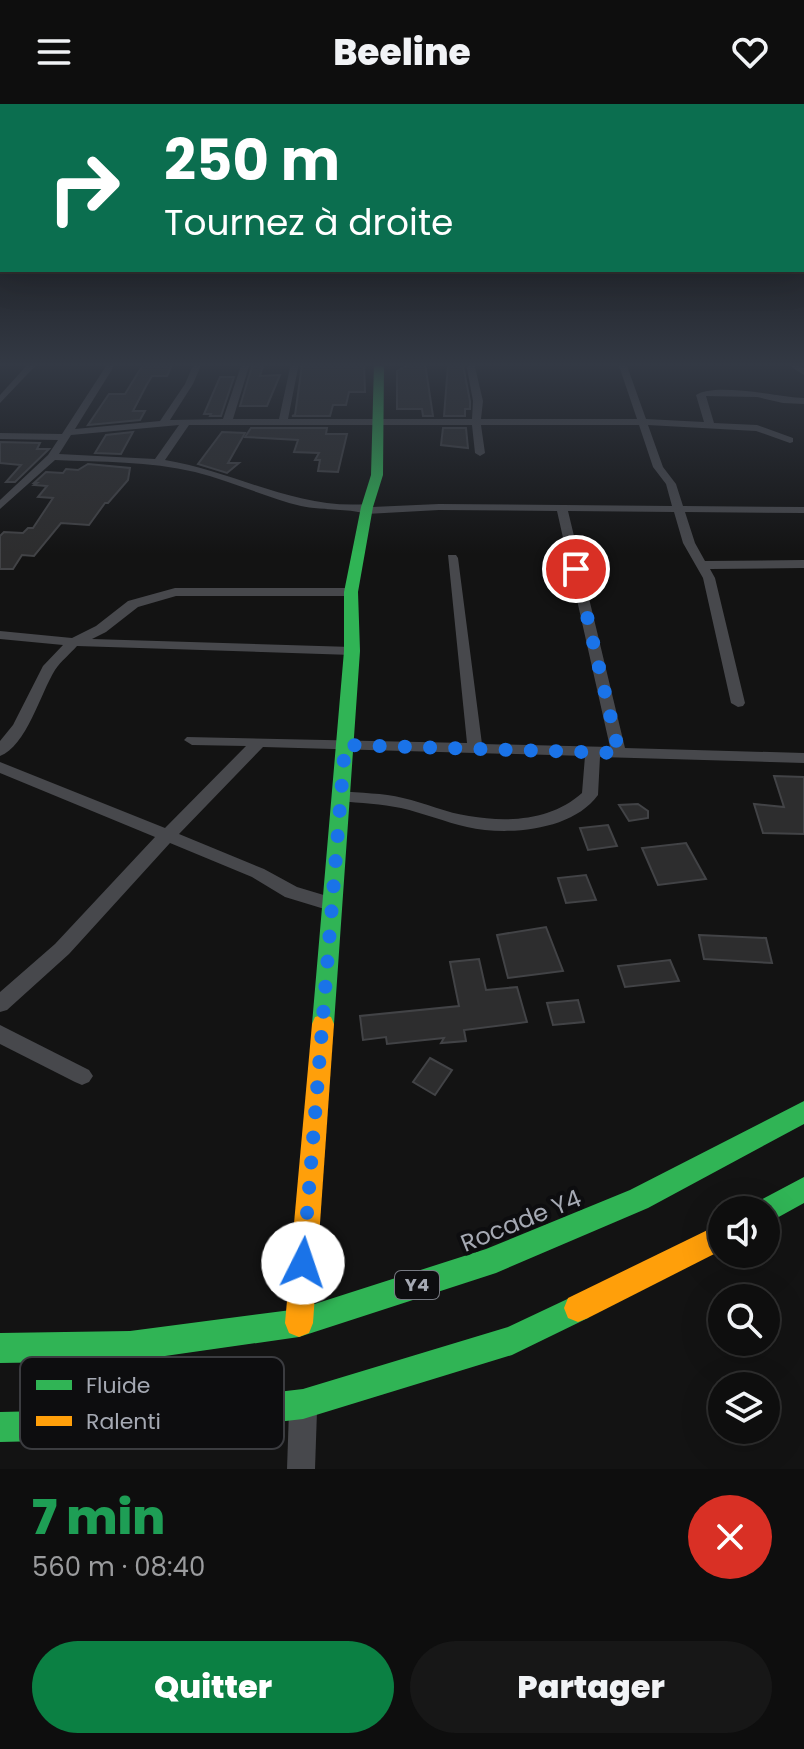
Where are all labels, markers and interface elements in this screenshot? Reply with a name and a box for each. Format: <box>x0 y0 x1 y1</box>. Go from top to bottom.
text: Beeline <box>333 27 471 78</box>
icon: menu <box>32 30 76 74</box>
icon: heart <box>728 30 772 74</box>
text: 250 m <box>164 121 340 200</box>
icon: right <box>32 136 136 240</box>
text: Tournez à droite <box>164 197 453 248</box>
pin <box>542 535 610 603</box>
icon: arrive <box>554 547 598 591</box>
street label: Rocade Y4 <box>456 1181 586 1260</box>
map controls <box>708 1196 780 1444</box>
button: sound <box>708 1196 780 1268</box>
position arrow <box>261 1221 345 1305</box>
road number: Y4 <box>395 1271 439 1299</box>
button: search <box>708 1284 780 1356</box>
legend <box>20 1357 284 1449</box>
text: Fluide <box>86 1370 151 1401</box>
button: layers <box>708 1372 780 1444</box>
text: Ralenti <box>86 1406 161 1437</box>
text: 7 min <box>32 1484 165 1551</box>
button: close <box>688 1495 772 1579</box>
text: 560 m · 08:40 <box>32 1549 205 1585</box>
button: Quitter <box>32 1641 394 1733</box>
button: Partager <box>410 1641 772 1733</box>

